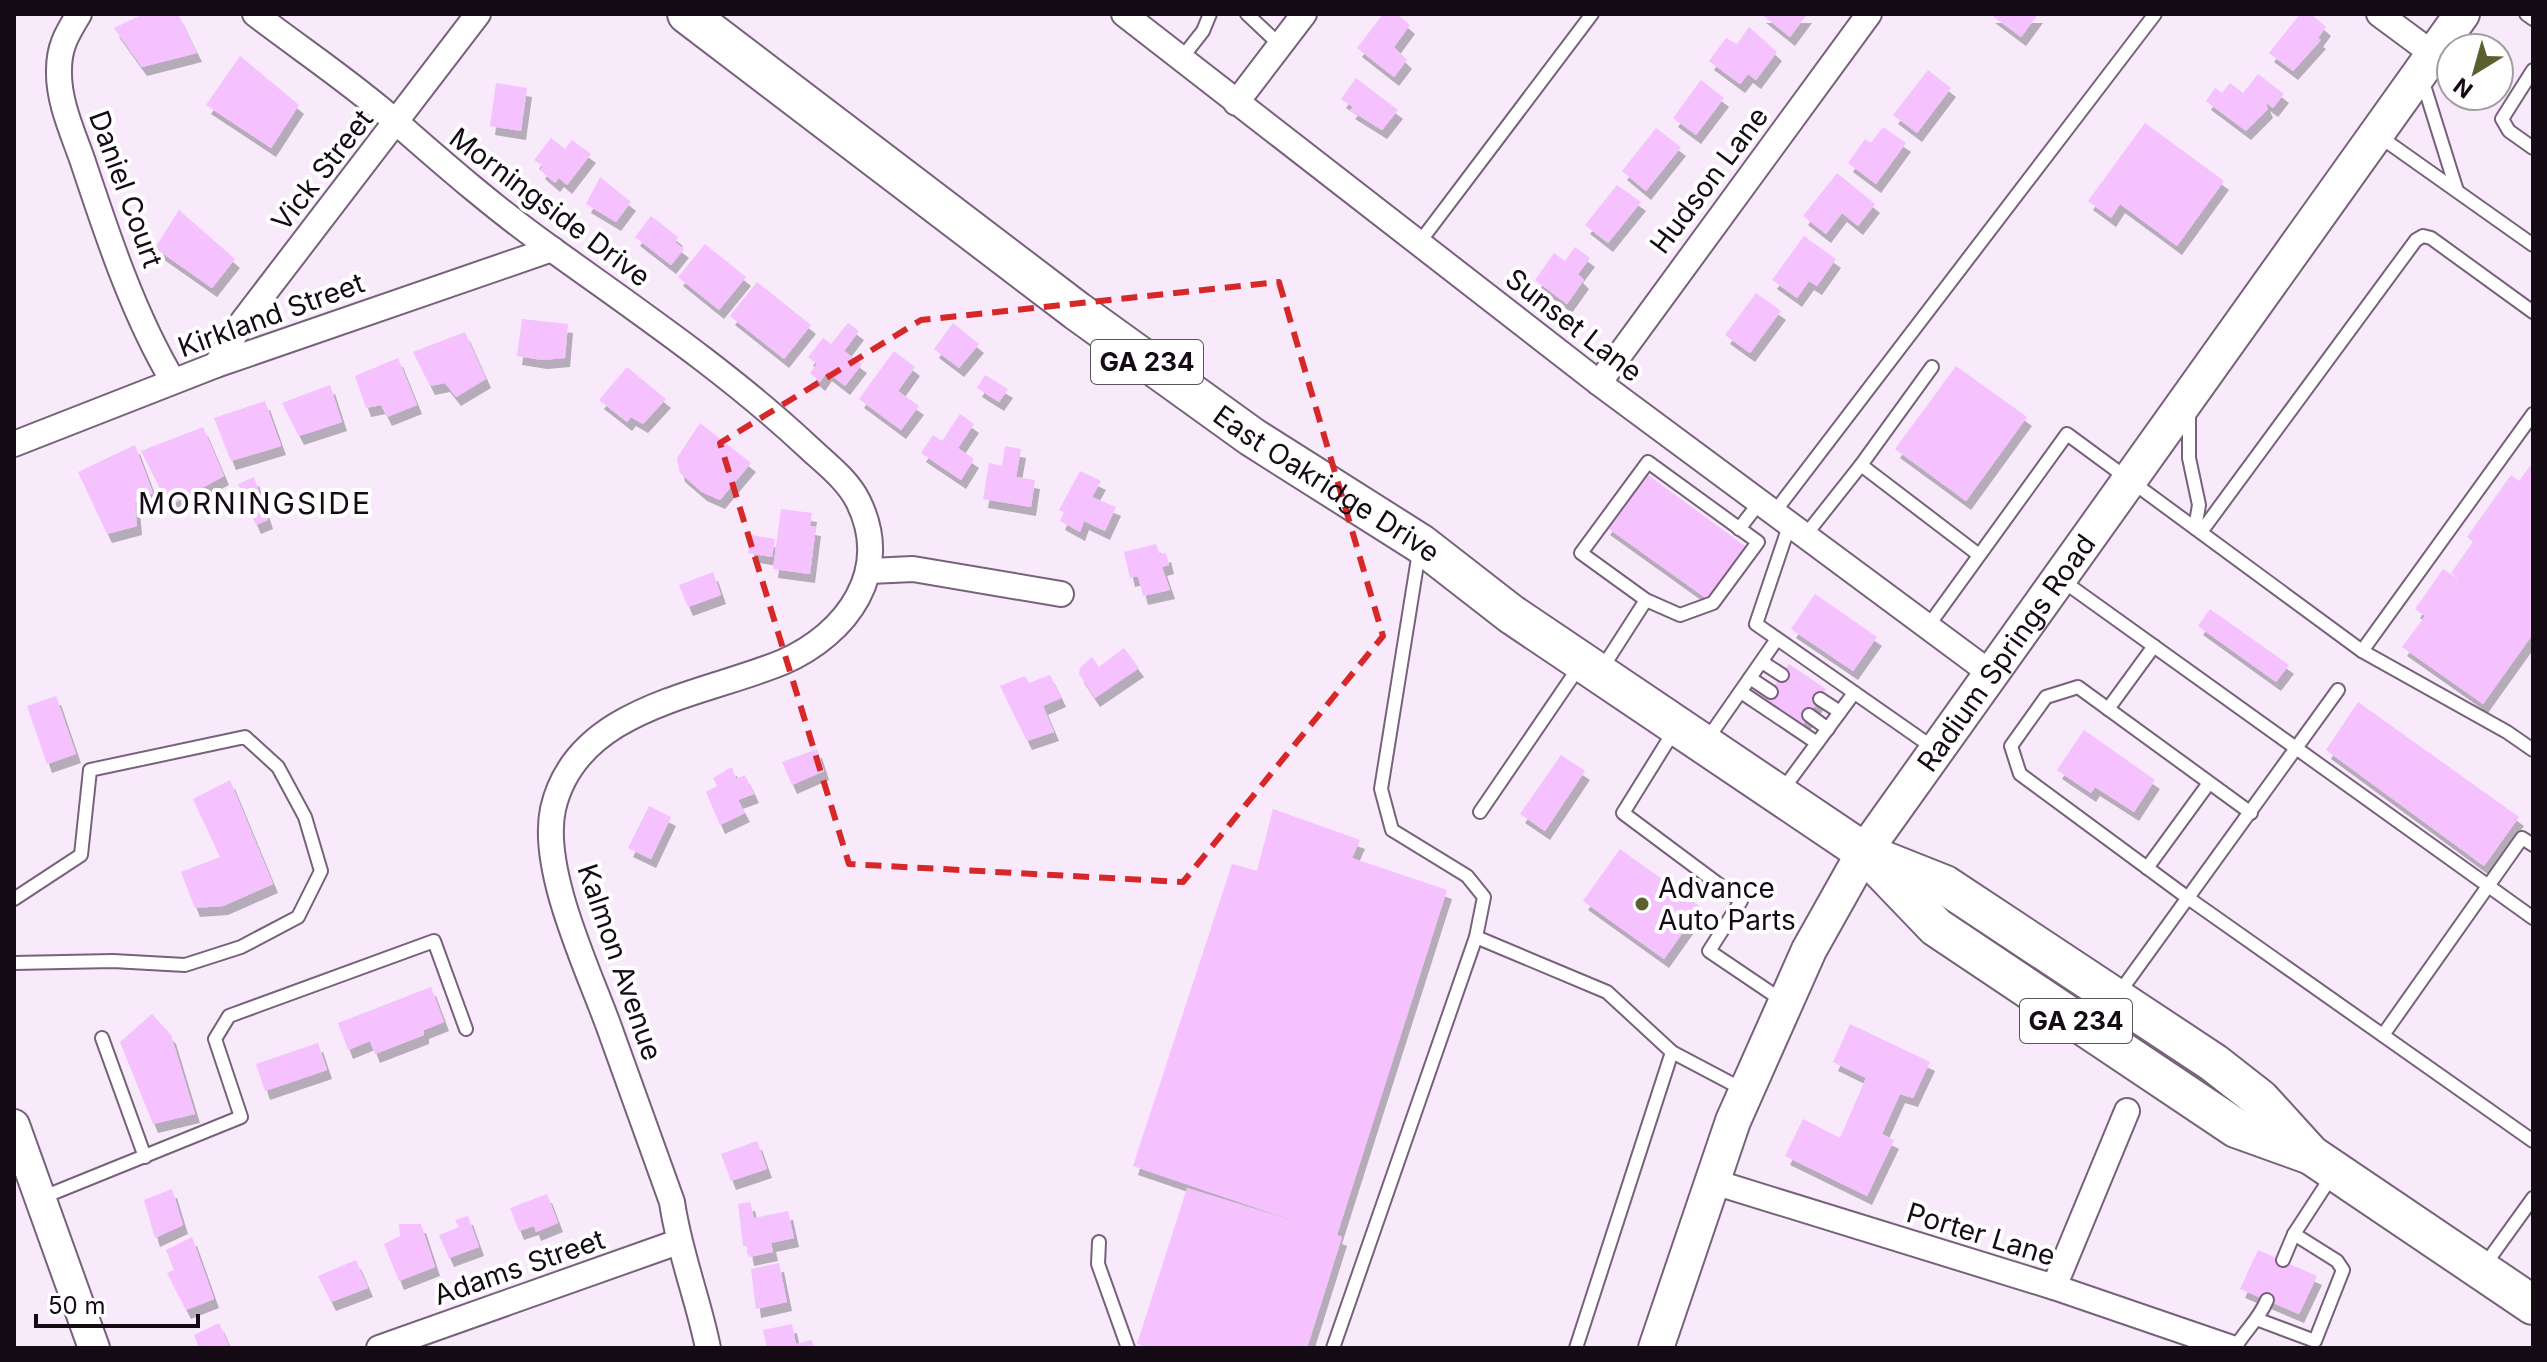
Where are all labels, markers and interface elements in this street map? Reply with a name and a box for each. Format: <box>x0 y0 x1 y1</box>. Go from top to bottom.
north arrow <box>2435 32 2515 112</box>
text: N <box>2448 73 2477 103</box>
street label: Hudson Lane <box>1643 100 1775 260</box>
street label: Vick Street <box>264 103 380 237</box>
street label: Daniel Court <box>82 106 170 272</box>
street label: Morningside Drive <box>443 120 657 294</box>
street label: Sunset Lane <box>1499 261 1649 389</box>
street label: Kirkland Street <box>173 266 369 364</box>
road number: GA 234 <box>1091 340 1203 384</box>
street label: East Oakridge Drive <box>1207 398 1447 569</box>
district label: MORNINGSIDE <box>138 485 372 521</box>
street label: Radium Springs Road <box>1910 528 2102 778</box>
street label: Kalmon Avenue <box>570 859 670 1065</box>
place label: Advance Auto Parts <box>1658 871 1796 937</box>
marker: Advance Auto Parts <box>1633 895 1651 913</box>
road number: GA 234 <box>2020 999 2132 1043</box>
street label: Porter Lane <box>1903 1195 2059 1273</box>
street label: Adams Street <box>429 1222 609 1312</box>
scale bar <box>36 1278 198 1328</box>
text: 50 m <box>48 1291 106 1320</box>

